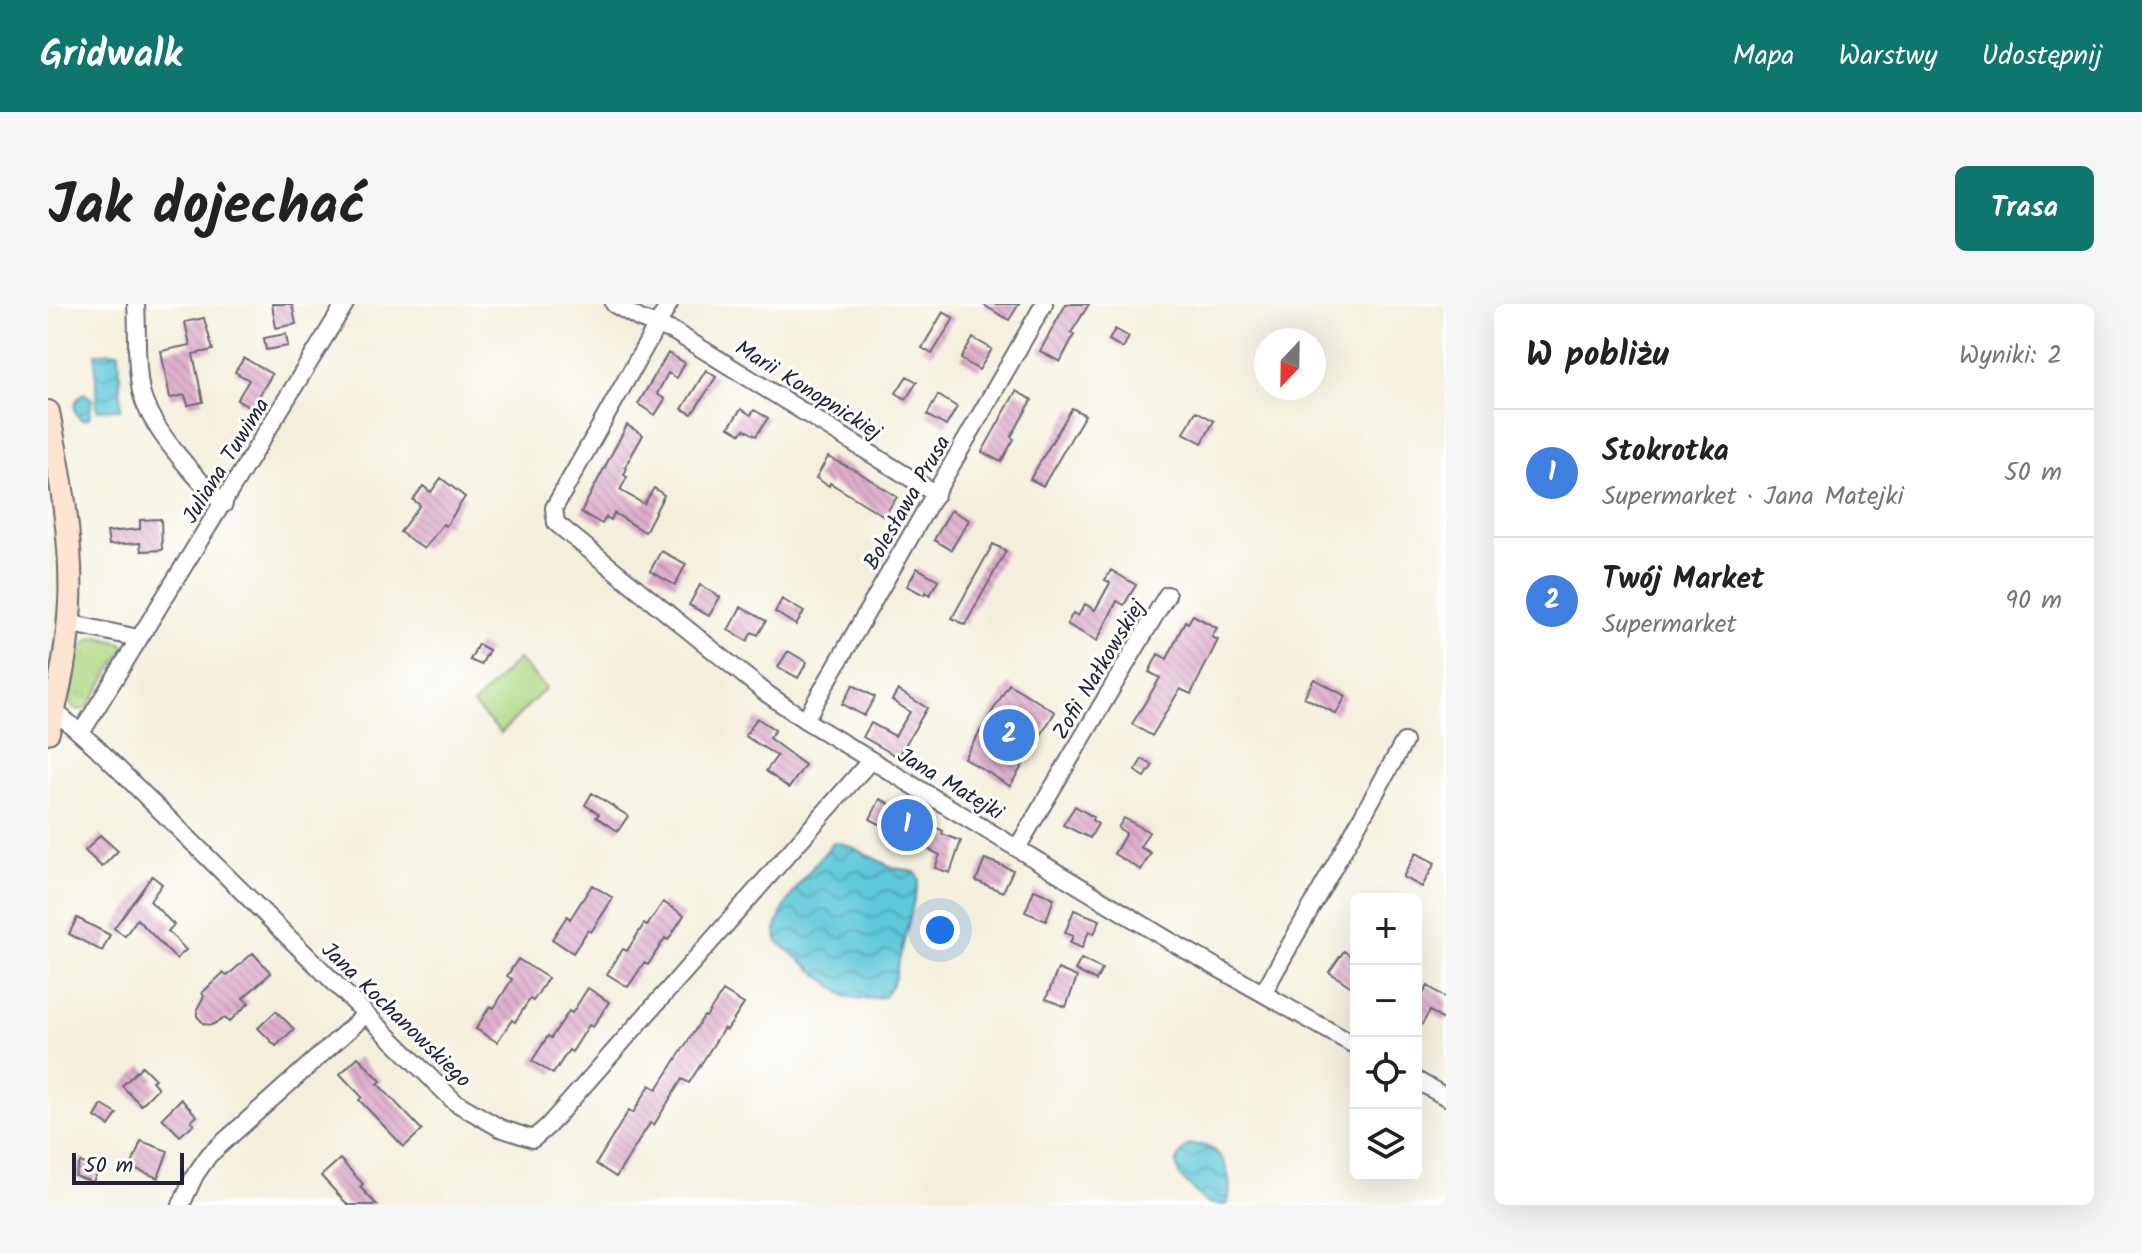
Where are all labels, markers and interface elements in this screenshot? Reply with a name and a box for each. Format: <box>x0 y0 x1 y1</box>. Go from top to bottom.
text: Gridwalk <box>40 26 182 86</box>
text: Mapa <box>1733 34 1794 79</box>
text: Warstwy <box>1838 34 1937 79</box>
text: Udostępnij <box>1981 34 2102 79</box>
text: Jak dojechać <box>48 163 366 253</box>
button: Trasa <box>1955 166 2094 251</box>
north arrow <box>1254 328 1326 400</box>
text: W pobliżu <box>1526 329 1669 383</box>
street label: Marii Konopnickiej <box>727 332 889 451</box>
text: Wyniki: 2 <box>1959 335 2062 377</box>
street label: Juliana Tuwima <box>174 391 280 531</box>
text: Stokrotka <box>1602 428 1729 476</box>
street label: Bolesława Prusa <box>855 429 961 577</box>
text: 1 <box>1548 452 1556 494</box>
text: 50 m <box>2004 452 2062 494</box>
text: Supermarket · Jana Matejki <box>1602 476 1904 518</box>
text: Twój Market <box>1602 556 1764 604</box>
text: 2 <box>1544 580 1560 622</box>
text: 90 m <box>2005 580 2062 622</box>
street label: Zofii Nałkowskiej <box>1044 592 1157 747</box>
text: Supermarket <box>1602 604 1737 646</box>
pin: 2 <box>983 705 1035 765</box>
street label: Jana Matejki <box>890 740 1010 831</box>
pin: 1 <box>881 795 933 855</box>
map controls <box>1350 893 1422 1181</box>
button: + <box>1350 893 1422 965</box>
your location <box>920 910 960 950</box>
street label: Jana Kochanowskiego <box>312 934 479 1097</box>
button: − <box>1350 965 1422 1037</box>
button: locate <box>1350 1037 1422 1109</box>
button: layers <box>1350 1109 1422 1181</box>
scale bar <box>72 1149 184 1185</box>
text: 50 m <box>84 1149 133 1184</box>

